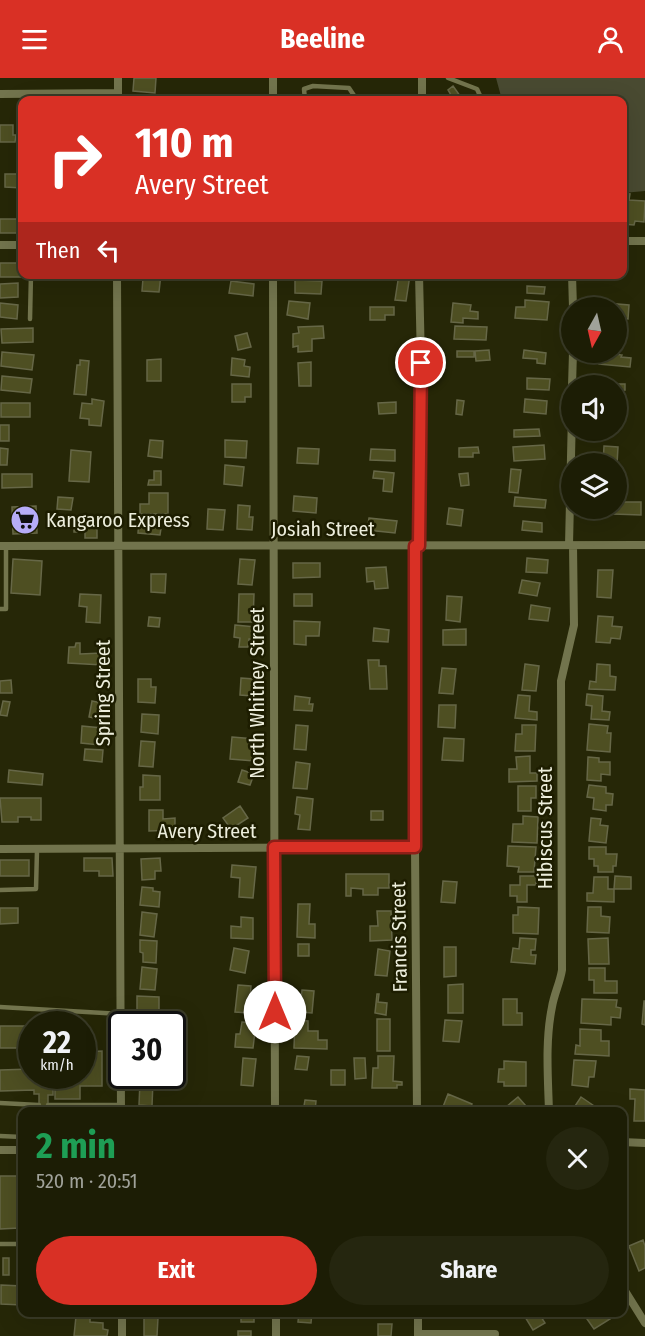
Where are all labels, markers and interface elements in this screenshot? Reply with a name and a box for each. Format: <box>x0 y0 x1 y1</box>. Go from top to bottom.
icon: menu <box>18 23 51 56</box>
text: Beeline <box>280 23 365 55</box>
icon: person <box>594 23 627 56</box>
text: 110 m <box>135 118 234 168</box>
icon: right <box>36 120 114 198</box>
text: Avery Street <box>135 169 269 201</box>
icon: left <box>92 234 125 267</box>
text: Then <box>36 237 80 264</box>
north arrow <box>561 297 627 363</box>
map controls <box>561 297 627 519</box>
pin <box>395 337 446 388</box>
icon: arrive <box>404 346 437 379</box>
button: sound <box>561 375 627 441</box>
button: layers <box>561 453 627 519</box>
supermarket icon: Kangaroo Express <box>9 504 41 536</box>
place label: Kangaroo Express <box>46 508 190 532</box>
street label: Josiah Street <box>271 517 375 541</box>
street label: North Whitney Street <box>245 607 269 779</box>
street label: Spring Street <box>91 639 115 746</box>
street label: Hibiscus Street <box>533 766 557 889</box>
street label: Avery Street <box>158 819 257 843</box>
street label: Francis Street <box>386 881 412 993</box>
position arrow <box>243 980 307 1044</box>
speed limit sign: 30 <box>108 1011 186 1089</box>
text: 22 <box>43 1025 71 1061</box>
text: km/h <box>40 1056 74 1074</box>
text: 2 min <box>36 1124 116 1168</box>
button: close <box>546 1127 609 1190</box>
text: 520 m · 20:51 <box>36 1169 138 1193</box>
button: Exit <box>36 1236 317 1305</box>
button: Share <box>329 1236 609 1305</box>

